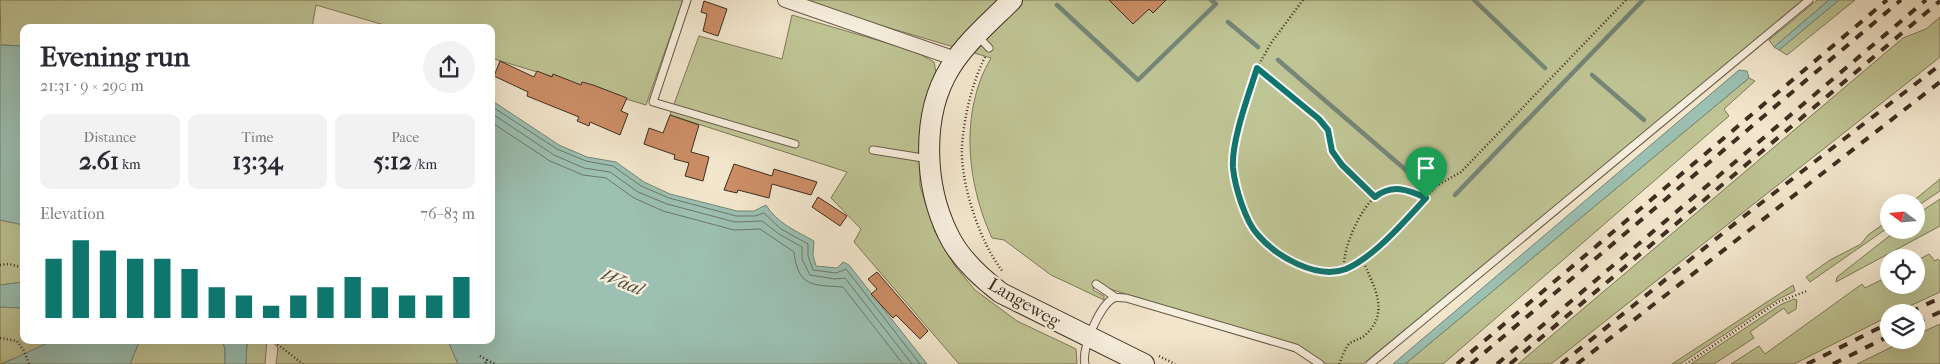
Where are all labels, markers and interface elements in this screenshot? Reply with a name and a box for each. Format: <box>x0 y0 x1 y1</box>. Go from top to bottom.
text: Evening run <box>40 40 190 73</box>
button: share <box>423 41 475 93</box>
text: 21:31 · 9 × 290 m <box>40 76 144 95</box>
text: Distance <box>84 129 136 146</box>
text: Time <box>242 129 273 146</box>
text: Pace <box>391 129 419 146</box>
text: 2.61 <box>79 146 119 175</box>
text: 13:34 <box>232 146 283 175</box>
text: 5:12 <box>373 146 412 175</box>
pin <box>1405 147 1447 198</box>
icon: arrive <box>1412 154 1440 182</box>
text: km <box>119 156 141 173</box>
text: /km <box>412 156 437 173</box>
north arrow <box>1880 194 1925 239</box>
map controls <box>1880 194 1925 349</box>
text: Elevation <box>40 204 105 223</box>
text: 76–83 m <box>420 204 475 223</box>
button: locate <box>1880 249 1925 294</box>
water label: Waal <box>598 264 648 301</box>
street label: Langeweg <box>984 274 1064 332</box>
button: layers <box>1880 304 1925 349</box>

